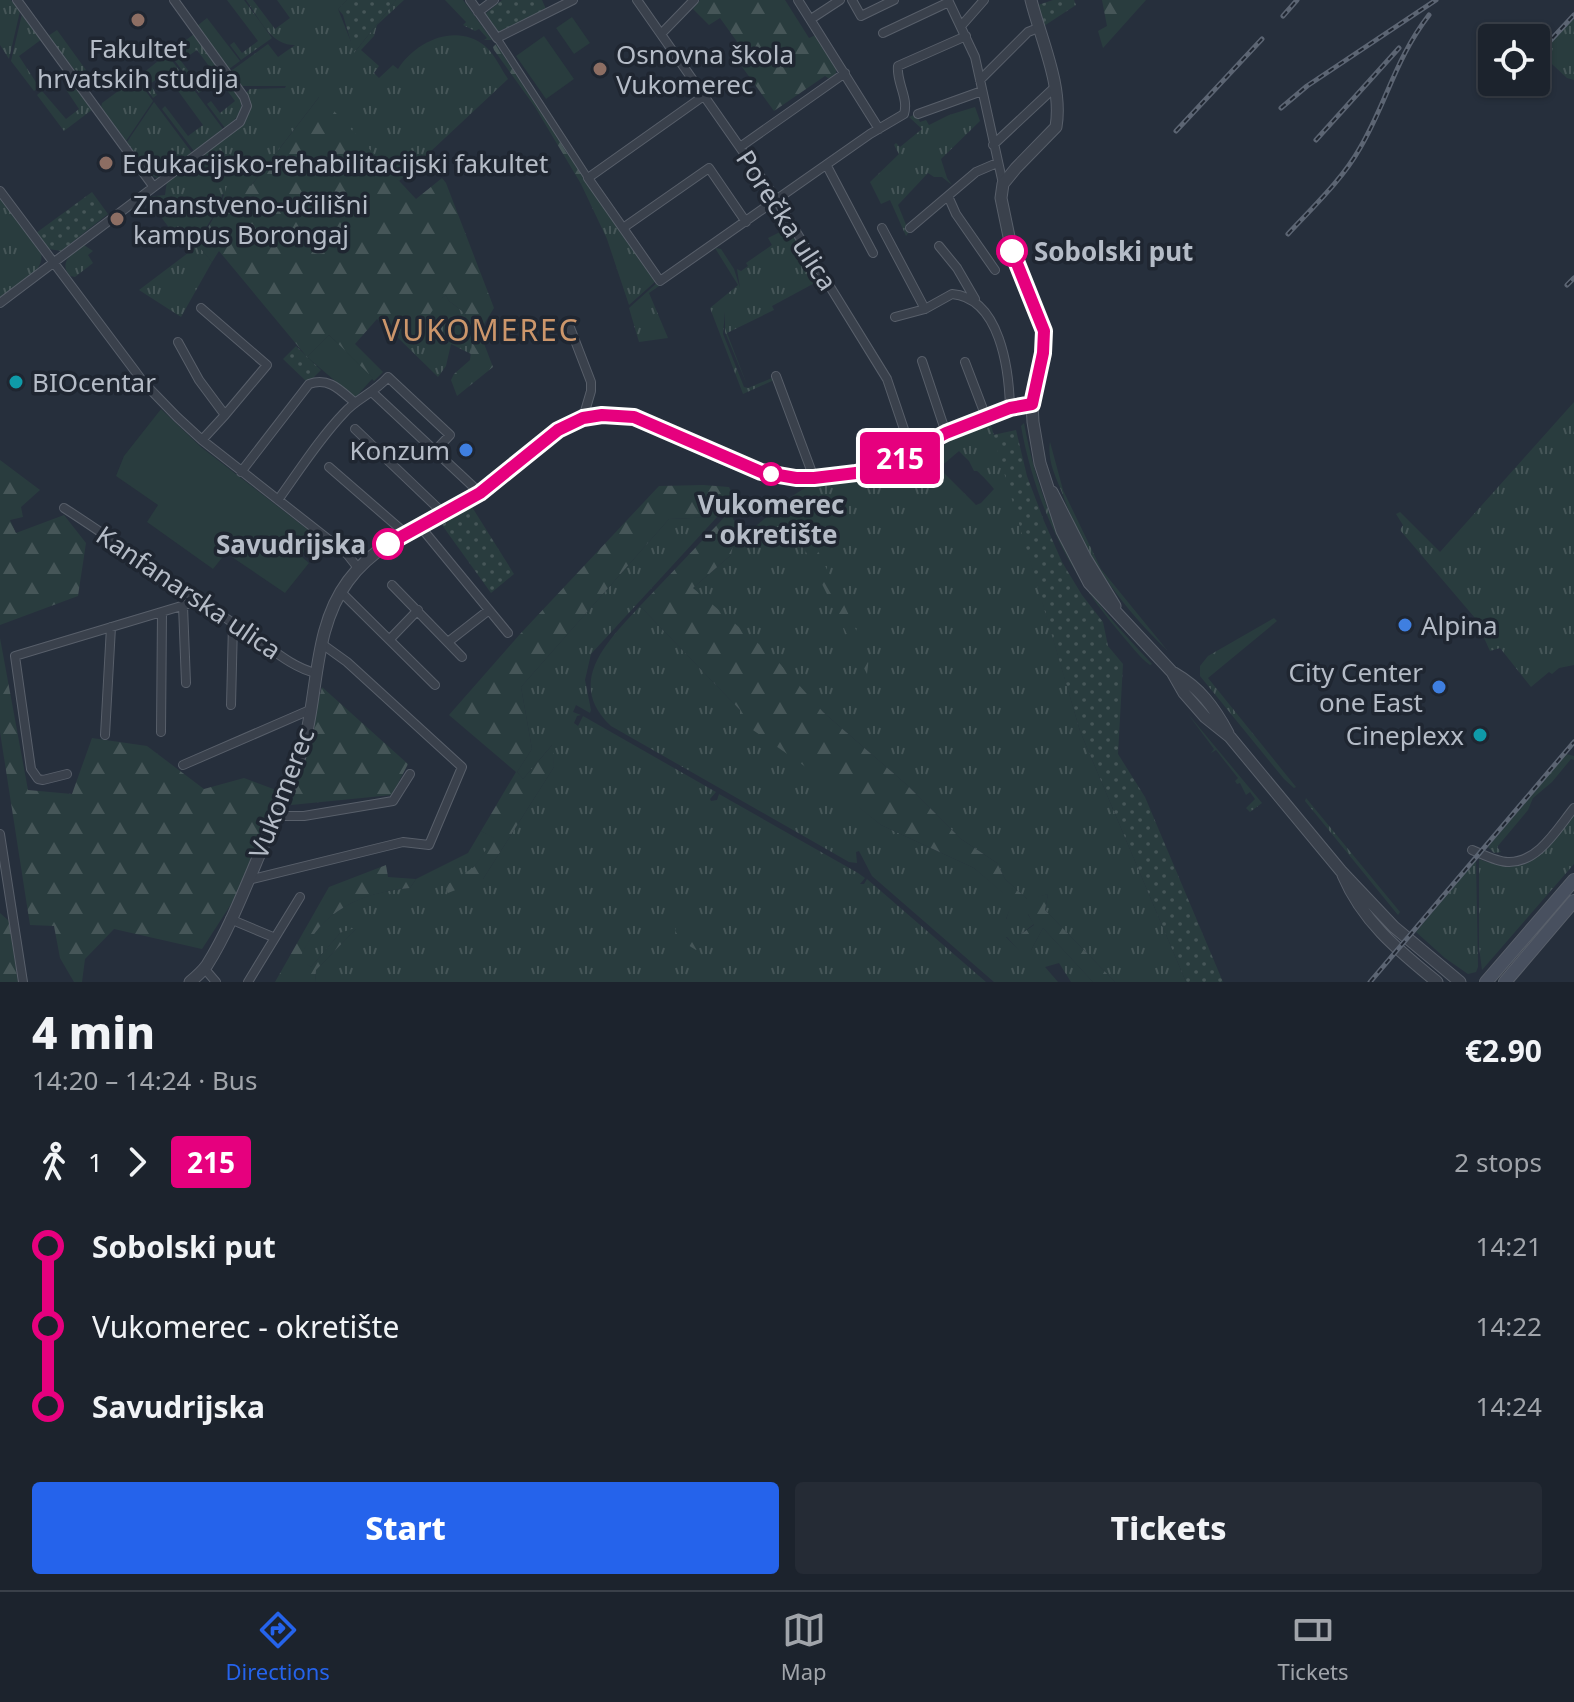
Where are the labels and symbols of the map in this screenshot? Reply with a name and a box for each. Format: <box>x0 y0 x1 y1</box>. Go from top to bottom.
marker: Fakultet hrvatskih studija <box>129 11 147 29</box>
place label: Fakultet hrvatskih studija <box>37 30 239 96</box>
place label: Osnovna škola Vukomerec <box>616 36 794 102</box>
marker: Osnovna škola Vukomerec <box>591 60 609 78</box>
street label: Porečka ulica <box>728 143 846 297</box>
place label: Edukacijsko-rehabilitacijski fakultet <box>122 145 548 181</box>
marker: Edukacijsko-rehabilitacijski fakultet <box>97 154 115 172</box>
place label: Znanstveno-učilišni kampus Borongaj <box>133 186 368 252</box>
marker: Znanstveno-učilišni kampus Borongaj <box>108 210 126 228</box>
place label: Sobolski put <box>1034 233 1193 269</box>
marker: Sobolski put <box>997 236 1027 266</box>
district label: VUKOMEREC <box>382 309 580 350</box>
place label: BIOcentar <box>32 364 156 400</box>
marker: BIOcentar <box>7 373 25 391</box>
place label: Konzum <box>350 432 450 468</box>
line badge: 215 <box>854 432 946 484</box>
marker: Konzum <box>457 441 475 459</box>
marker: Vukomerec - okretište <box>760 463 782 485</box>
place label: Vukomerec - okretište <box>698 486 844 552</box>
street label: Kanfanarska ulica <box>89 517 289 667</box>
place label: Savudrijska <box>216 526 366 562</box>
marker: Savudrijska <box>373 529 403 559</box>
place label: Alpina <box>1421 607 1498 643</box>
marker: Alpina <box>1396 616 1414 634</box>
place label: City Center one East <box>1289 654 1423 720</box>
marker: City Center one East <box>1430 678 1448 696</box>
place label: Cineplexx <box>1346 717 1464 753</box>
street label: Vukomerec <box>240 722 322 864</box>
marker: Cineplexx <box>1471 726 1489 744</box>

